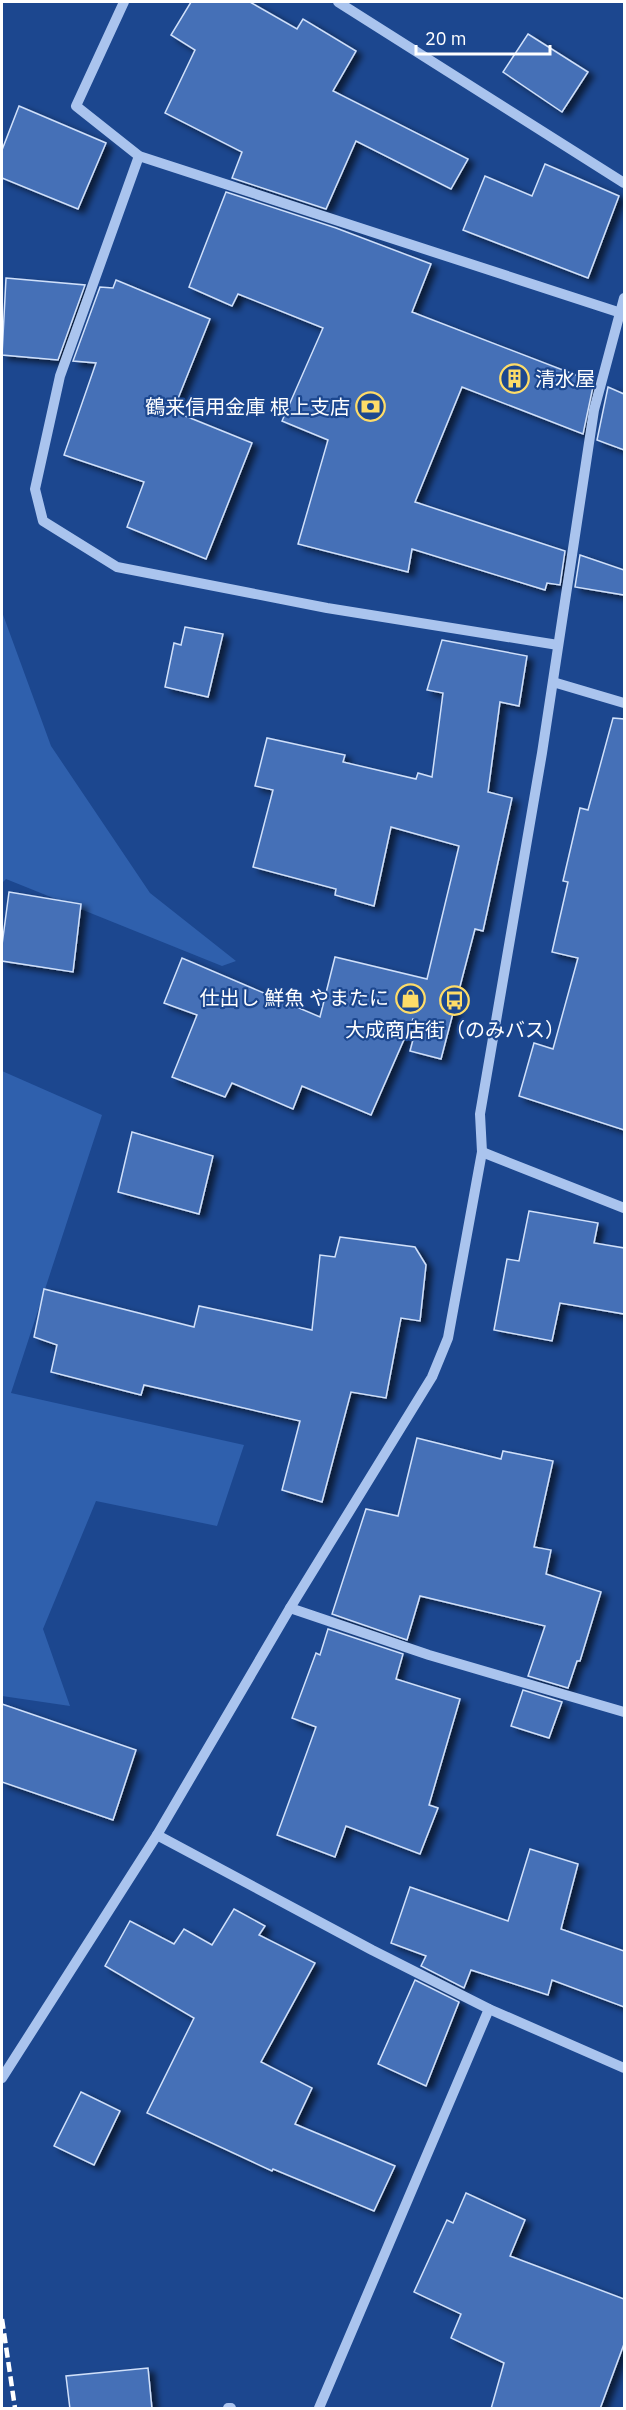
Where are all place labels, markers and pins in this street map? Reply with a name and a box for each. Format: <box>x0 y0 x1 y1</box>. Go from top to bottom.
building icon: 清水屋 <box>498 363 530 395</box>
place label: 清水屋 <box>535 365 595 392</box>
bank icon: 鶴来信用金庫 根上支店 <box>355 391 387 423</box>
place label: 鶴来信用金庫 根上支店 <box>145 393 350 420</box>
shop icon: 仕出し 鮮魚 やまたに <box>394 982 426 1014</box>
place label: 仕出し 鮮魚 やまたに <box>200 984 389 1011</box>
bus stop icon: 大成商店街（のみバス） <box>439 984 471 1016</box>
place label: 大成商店街（のみバス） <box>345 1016 565 1043</box>

